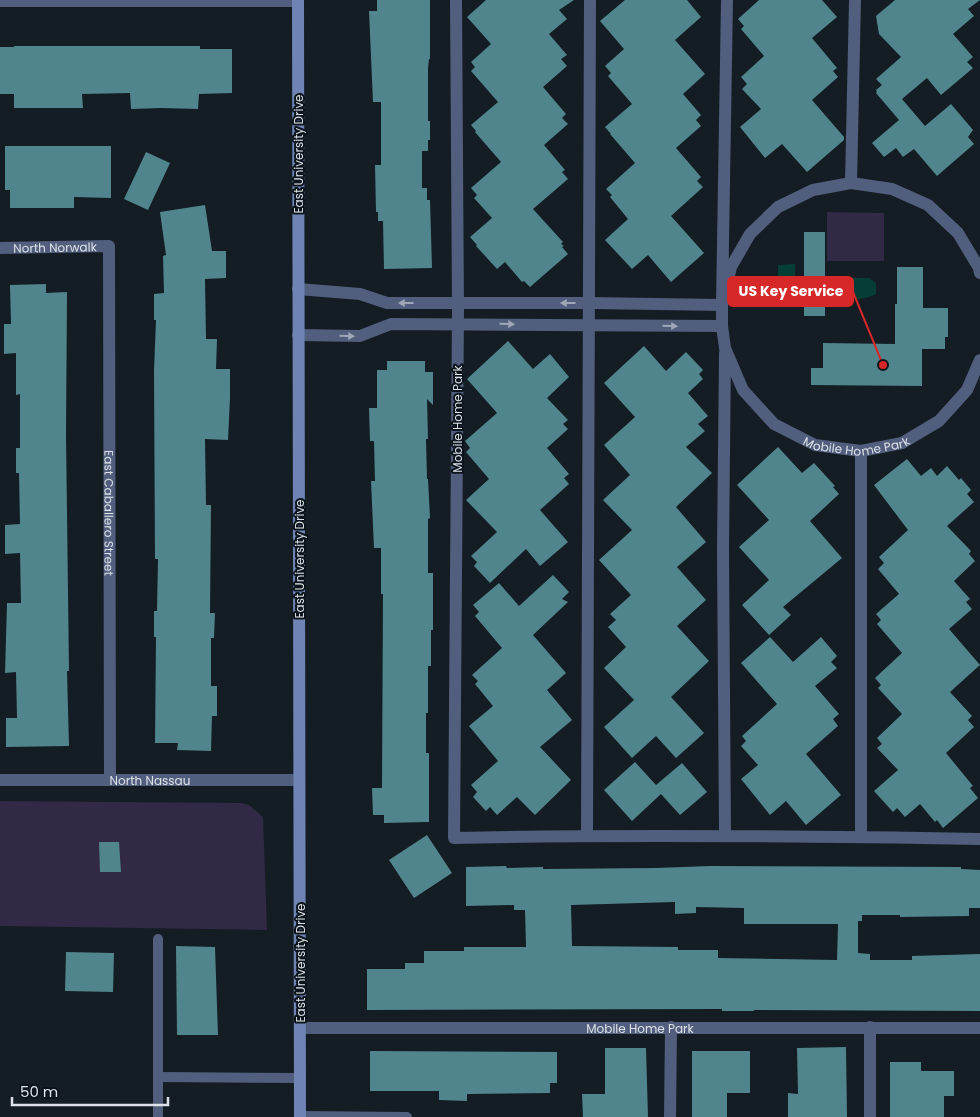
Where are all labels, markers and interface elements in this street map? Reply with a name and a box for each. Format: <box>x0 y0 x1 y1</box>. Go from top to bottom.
street label: East University Drive <box>290 94 307 214</box>
street label: North Norwalk <box>13 238 98 256</box>
callout: US Key Service <box>728 277 853 306</box>
text: US Key Service <box>739 281 844 301</box>
one-way arrow <box>397 299 413 307</box>
one-way arrow <box>560 299 576 307</box>
one-way arrow <box>499 320 515 328</box>
one-way arrow <box>662 322 678 330</box>
one-way arrow <box>339 332 355 340</box>
street label: Mobile Home Park <box>449 364 466 473</box>
street label: Mobile Home Park <box>802 430 910 444</box>
text: Mobile Home Park <box>800 432 913 460</box>
street label: East Caballero Street <box>101 450 118 576</box>
street label: East University Drive <box>291 499 308 619</box>
street label: North Nassau <box>110 772 190 789</box>
street label: East University Drive <box>292 903 309 1023</box>
street label: Mobile Home Park <box>586 1020 695 1037</box>
scale bar <box>12 1074 169 1106</box>
text: 50 m <box>20 1081 58 1102</box>

